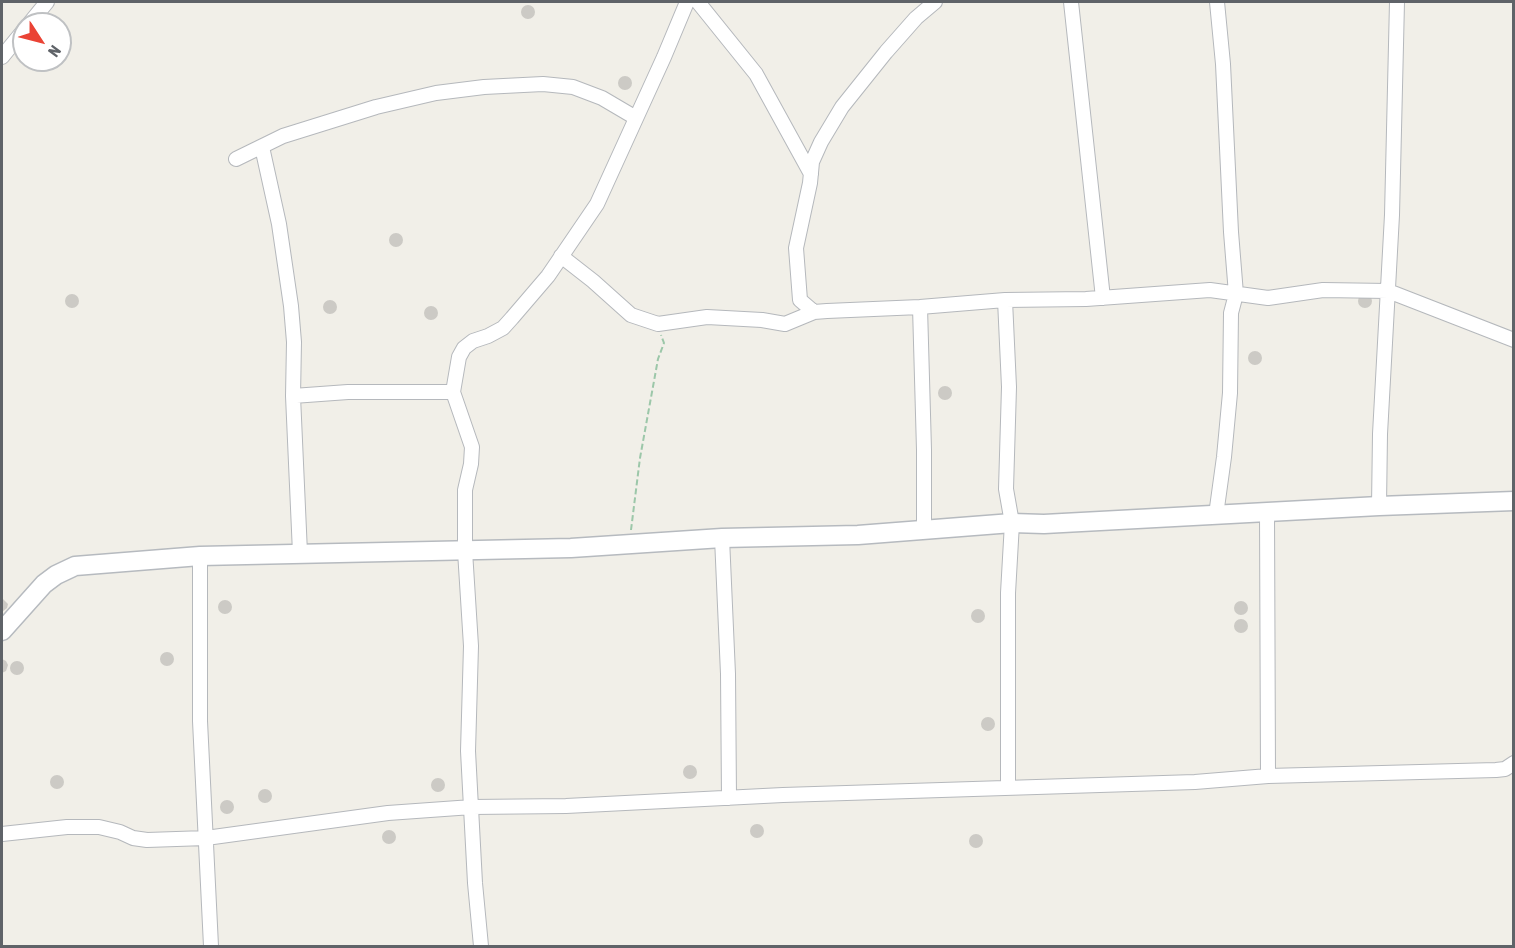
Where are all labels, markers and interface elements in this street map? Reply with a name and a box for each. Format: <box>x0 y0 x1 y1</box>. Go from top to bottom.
north arrow <box>12 12 72 72</box>
text: N <box>45 42 65 61</box>

